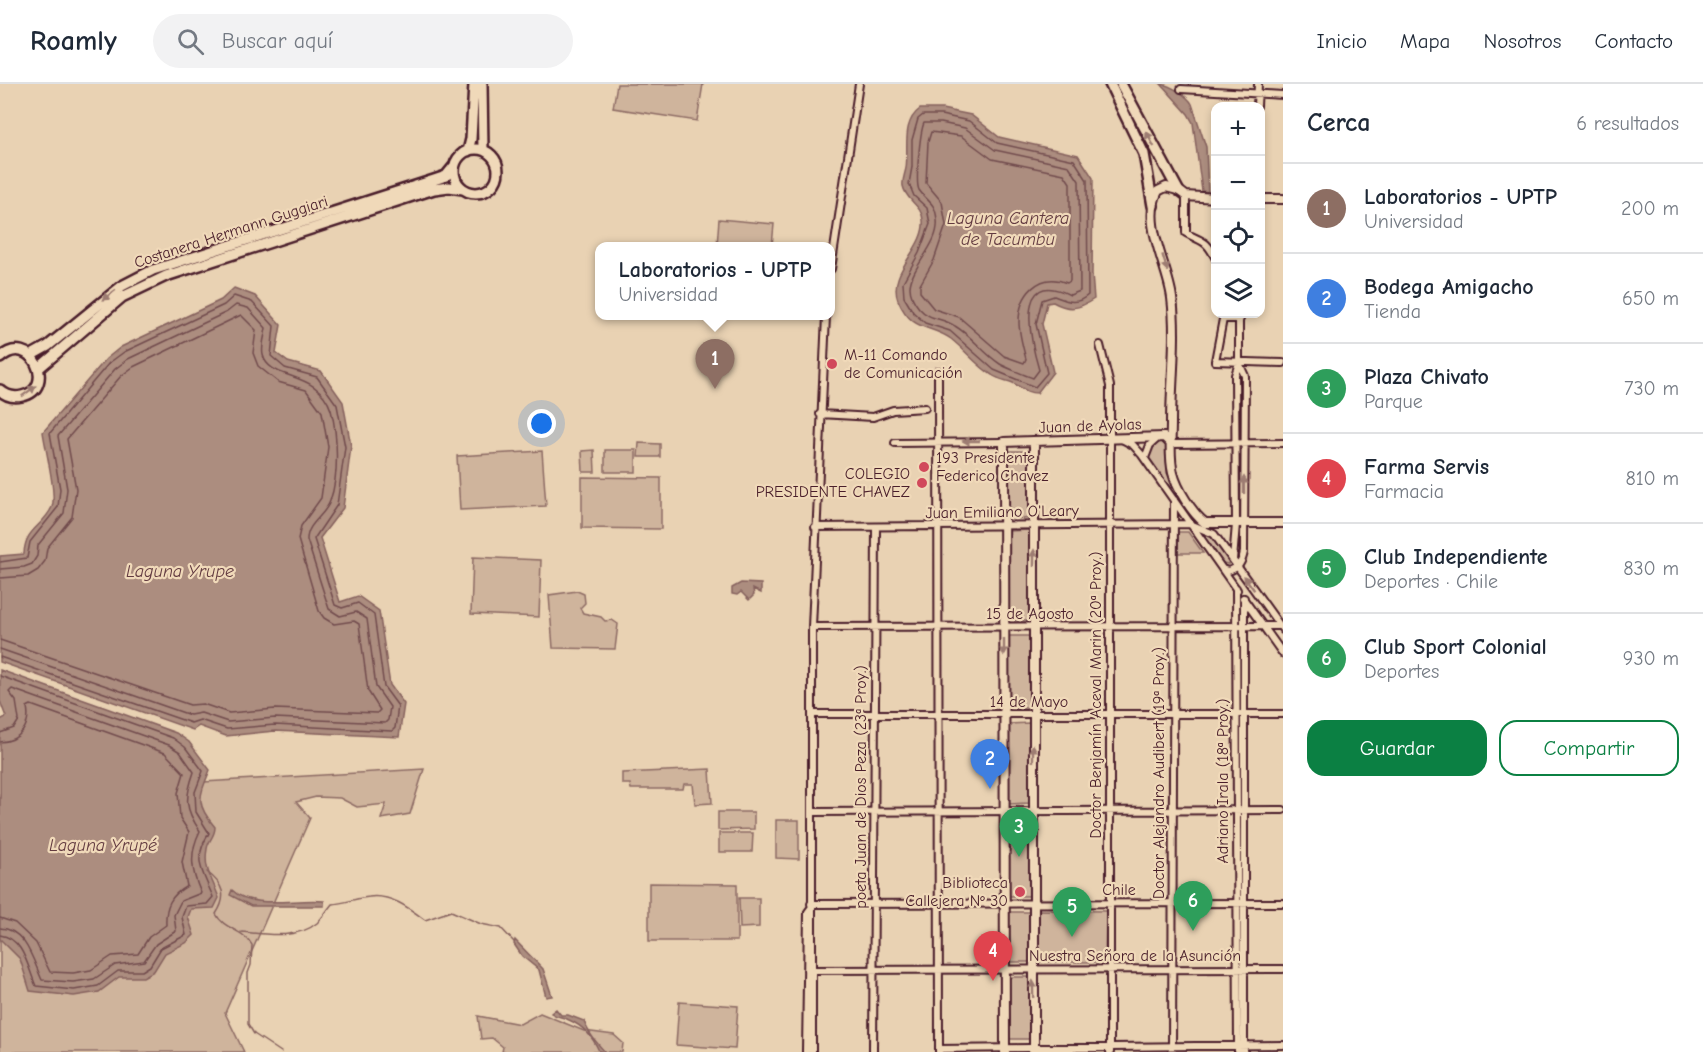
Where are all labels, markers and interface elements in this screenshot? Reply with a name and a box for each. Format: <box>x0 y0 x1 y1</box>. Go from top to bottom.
search box <box>153 14 573 68</box>
text: Roamly <box>30 25 117 57</box>
icon: search <box>174 25 207 58</box>
text: Buscar aquí <box>222 28 333 54</box>
text: Inicio <box>1316 29 1367 53</box>
text: Mapa <box>1400 29 1450 53</box>
text: Nosotros <box>1483 29 1562 53</box>
text: Contacto <box>1595 29 1673 53</box>
map controls <box>1211 102 1265 318</box>
button: + <box>1211 102 1265 156</box>
text: Cerca <box>1307 108 1371 138</box>
text: 6 resultados <box>1576 112 1679 135</box>
one-way arrow <box>1145 130 1155 147</box>
button: − <box>1211 156 1265 210</box>
text: Laboratorios - UPTP <box>1364 184 1557 210</box>
street label: Costanera Hermann Guggiari <box>132 192 330 272</box>
text: 1 <box>1323 197 1330 220</box>
text: 200 m <box>1621 197 1679 220</box>
water label: Laguna Cantera de Tacumbu <box>947 208 1069 250</box>
button: locate <box>1211 210 1265 264</box>
text: Universidad <box>1364 210 1464 233</box>
popup <box>595 242 835 320</box>
one-way arrow <box>1161 254 1170 272</box>
text: Laboratorios - UPTP <box>618 257 812 283</box>
button: layers <box>1211 264 1265 318</box>
text: Bodega Amigacho <box>1364 274 1534 300</box>
text: Universidad <box>618 283 718 306</box>
text: 2 <box>1322 287 1331 310</box>
text: 650 m <box>1622 287 1679 310</box>
one-way arrow <box>101 289 116 301</box>
text: Tienda <box>1364 300 1421 323</box>
pin: 1 <box>696 340 734 389</box>
place label: M-11 Comando de Comunicación <box>844 346 963 382</box>
marker: M-11 Comando de Comunicación <box>825 357 839 371</box>
text: Plaza Chivato <box>1364 364 1489 390</box>
text: 3 <box>1322 377 1331 400</box>
text: 730 m <box>1624 377 1679 400</box>
one-way arrow <box>21 385 37 397</box>
text: Parque <box>1364 390 1423 413</box>
your location <box>527 409 556 438</box>
street label: Juan de Ayolas <box>1038 415 1142 437</box>
one-way arrow <box>962 436 981 446</box>
place label: 193 Presidente Federico Chavez <box>936 449 1048 485</box>
text: Farma Servis <box>1364 454 1489 480</box>
marker: 193 Presidente Federico Chavez <box>917 460 931 474</box>
place label: COLEGIO PRESIDENTE CHAVEZ <box>756 465 910 501</box>
text: 4 <box>1322 467 1331 490</box>
text: 810 m <box>1625 467 1679 490</box>
one-way arrow <box>1239 475 1249 494</box>
marker: COLEGIO PRESIDENTE CHAVEZ <box>915 476 929 490</box>
text: Farmacia <box>1364 480 1444 503</box>
street label: Juan Emiliano O'Leary <box>925 502 1080 522</box>
text: Club Independiente <box>1364 544 1548 570</box>
one-way arrow <box>1029 548 1039 567</box>
street label: Doctor Benjamín Aceval Marin (20ª Proy.) <box>1087 551 1105 839</box>
text: 5 <box>1321 557 1332 580</box>
text: 830 m <box>1623 557 1679 580</box>
water label: Laguna Yrupe <box>126 561 234 582</box>
text: Deportes · Chile <box>1364 570 1498 593</box>
one-way arrow <box>1243 575 1255 591</box>
street label: 15 de Agosto <box>986 605 1074 623</box>
text: Club Sport Colonial <box>1364 634 1547 660</box>
one-way arrow <box>999 638 1009 657</box>
street label: Doctor Alejandro Audibert (19ª Proy.) <box>1150 647 1168 899</box>
text: 6 <box>1321 647 1332 670</box>
text: 930 m <box>1623 647 1679 670</box>
text: Deportes <box>1364 660 1439 683</box>
street label: poeta Juan de Dios Peza (23ª Proy.) <box>852 665 870 909</box>
street label: 14 de Mayo <box>990 693 1068 711</box>
street label: Adriano Irala (18ª Proy.) <box>1214 698 1232 864</box>
button: Guardar <box>1307 720 1487 776</box>
button: Compartir <box>1499 720 1679 776</box>
pin: 2 <box>970 740 1010 789</box>
one-way arrow <box>1028 743 1038 762</box>
pin: 3 <box>1000 808 1038 857</box>
water label: Laguna Yrupé <box>49 835 157 856</box>
place label: Biblioteca Callejera Nº 30 <box>905 874 1008 910</box>
street label: Chile <box>1102 881 1136 899</box>
pin: 6 <box>1174 882 1212 931</box>
marker: Biblioteca Callejera Nº 30 <box>1013 885 1027 899</box>
pin: 5 <box>1052 888 1092 937</box>
pin: 4 <box>974 932 1012 981</box>
street label: Nuestra Señora de la Asunción <box>1029 947 1241 965</box>
one-way arrow <box>1028 979 1038 998</box>

